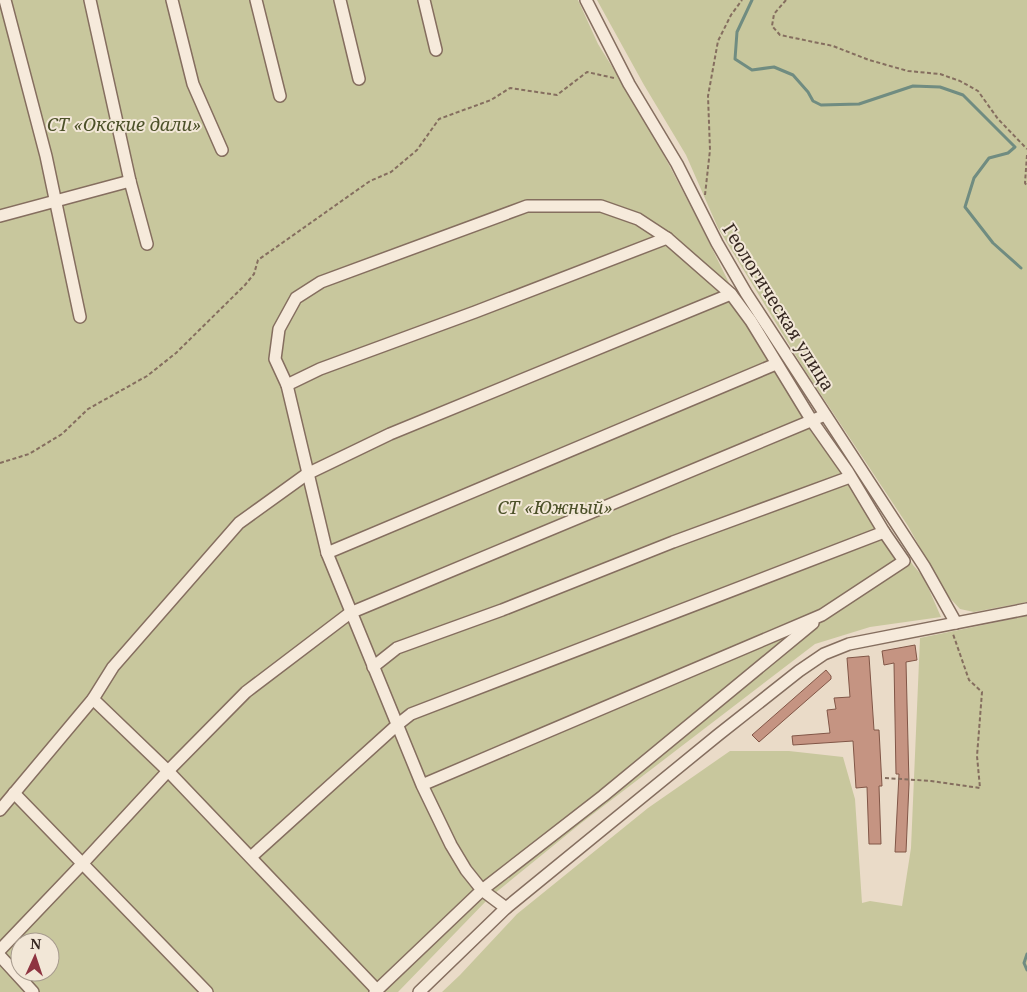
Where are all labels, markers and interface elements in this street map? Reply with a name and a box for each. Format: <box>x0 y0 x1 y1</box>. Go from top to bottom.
park label: СТ «Окские дали» <box>47 112 201 136</box>
street label: Геологическая улица <box>718 219 840 395</box>
park label: СТ «Южный» <box>497 495 613 519</box>
north arrow <box>10 932 60 982</box>
text: N <box>30 934 42 953</box>

